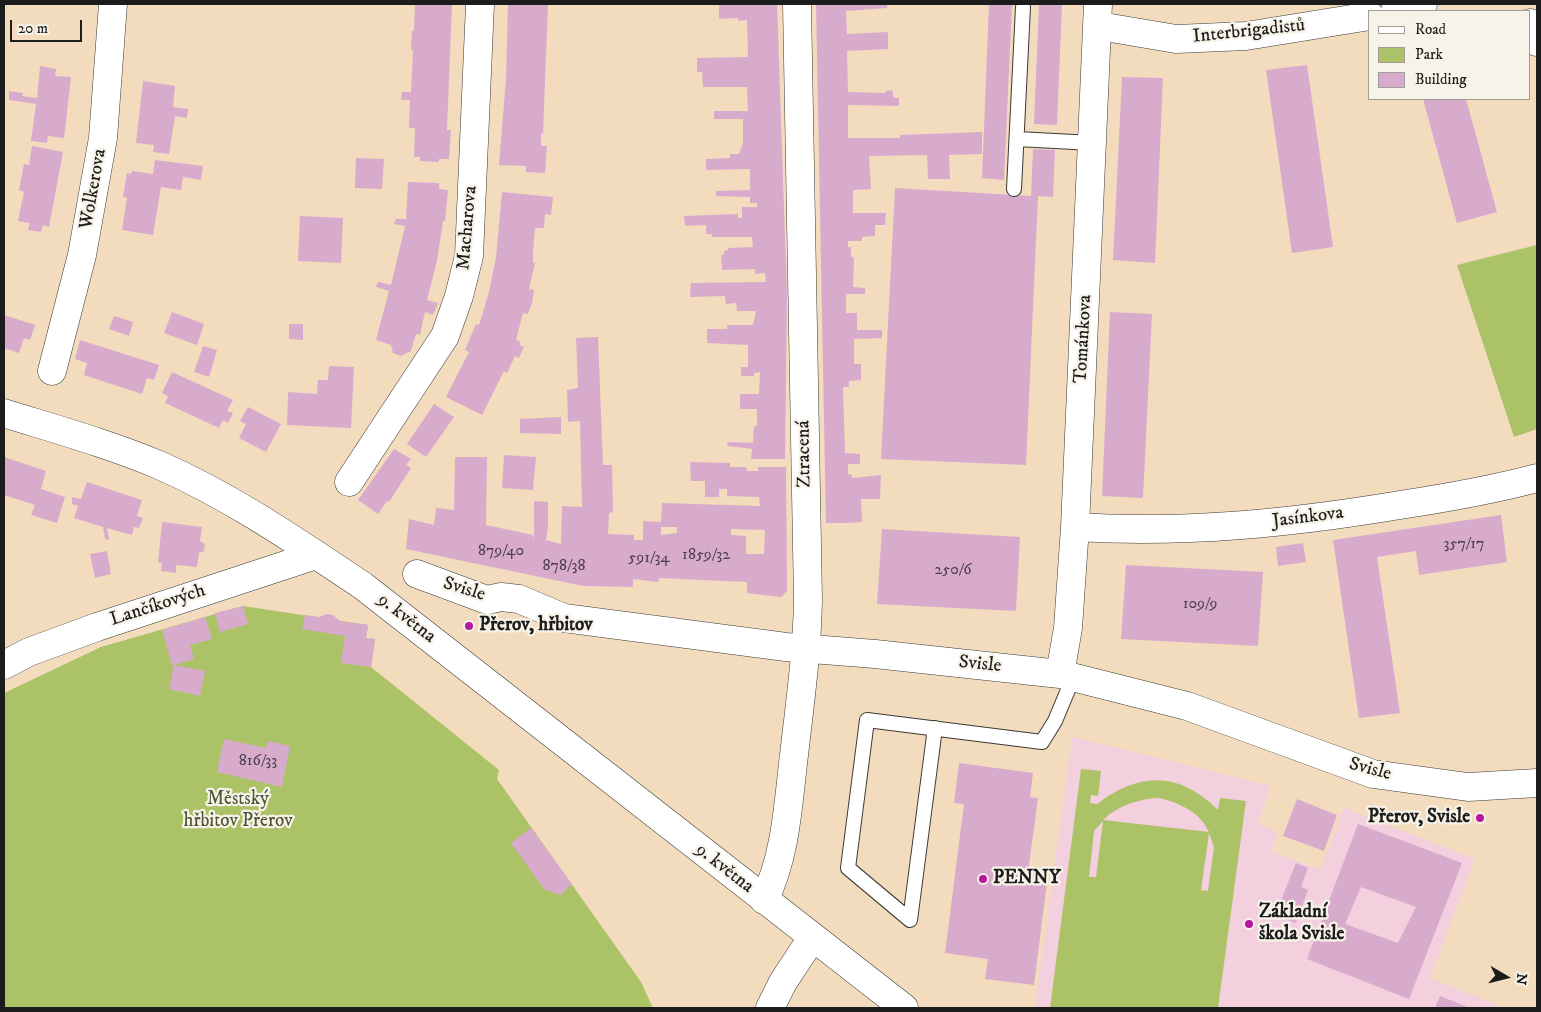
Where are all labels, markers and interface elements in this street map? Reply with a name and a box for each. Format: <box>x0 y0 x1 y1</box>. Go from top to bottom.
scale bar <box>12 10 85 42</box>
legend <box>1368 10 1531 100</box>
street label: Interbrigadistů <box>1192 15 1306 49</box>
text: 20 m <box>18 19 48 38</box>
text: Road <box>1415 20 1446 39</box>
text: Park <box>1415 45 1443 64</box>
text: Building <box>1415 70 1467 89</box>
street label: Wolkerova <box>76 147 112 231</box>
street label: Macharova <box>453 185 483 271</box>
street label: Tománkova <box>1070 294 1098 384</box>
street label: Ztracená <box>793 420 817 488</box>
street label: Jasínkova <box>1271 502 1345 534</box>
house number: 357/17 <box>1444 535 1484 555</box>
house number: 879/40 <box>478 542 524 562</box>
house number: 1859/32 <box>682 546 730 566</box>
house number: 591/34 <box>628 549 670 569</box>
house number: 878/38 <box>543 557 585 577</box>
house number: 250/6 <box>934 561 972 581</box>
street label: Svisle <box>440 573 488 607</box>
street label: Lančíkových <box>108 580 208 632</box>
street label: 9. května <box>372 589 440 649</box>
house number: 109/9 <box>1183 595 1217 615</box>
place label: Přerov, hřbitov <box>479 615 593 637</box>
marker: Přerov, hřbitov <box>463 620 475 632</box>
street label: Svisle <box>957 651 1003 679</box>
house number: 816/33 <box>239 752 277 772</box>
street label: Svisle <box>1346 753 1394 787</box>
park label: Městský hřbitov Přerov <box>183 789 293 833</box>
place label: Přerov, Svisle <box>1368 807 1470 829</box>
marker: Přerov, Svisle <box>1474 812 1486 824</box>
street label: 9. května <box>690 839 758 899</box>
place label: PENNY <box>993 868 1061 890</box>
marker: PENNY <box>977 873 989 885</box>
place label: Základní škola Svisle <box>1259 902 1344 946</box>
marker: Základní škola Svisle <box>1243 918 1255 930</box>
north arrow <box>1481 952 1531 1002</box>
text: N <box>1511 972 1531 986</box>

